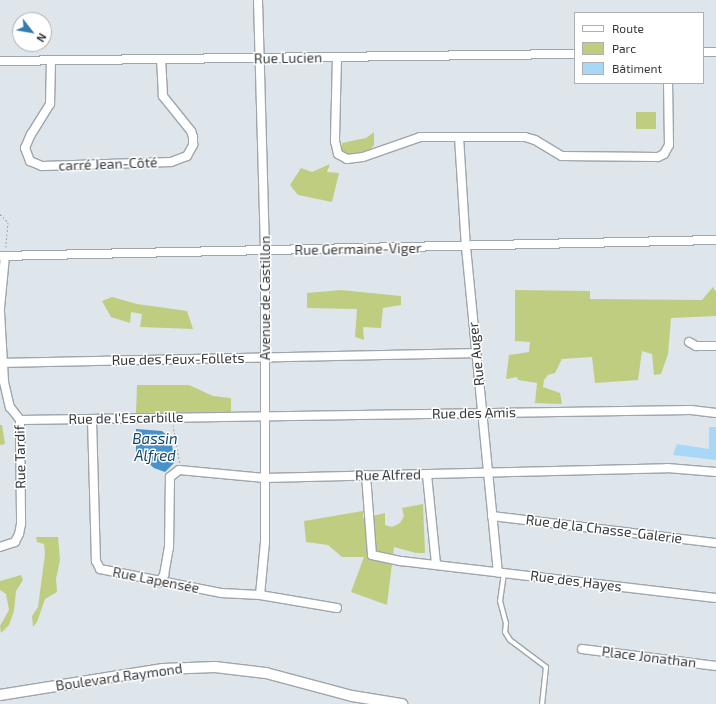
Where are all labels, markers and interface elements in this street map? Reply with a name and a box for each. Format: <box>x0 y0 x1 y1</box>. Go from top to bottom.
north arrow <box>12 12 52 52</box>
legend <box>574 12 704 84</box>
text: Route <box>612 21 644 35</box>
text: N <box>34 31 49 45</box>
text: Parc <box>612 41 636 55</box>
street label: Rue Lucien <box>254 49 322 67</box>
text: Bâtiment <box>612 61 662 75</box>
street label: carré Jean-Côté <box>58 154 158 174</box>
street label: Avenue de Castillon <box>257 236 273 360</box>
street label: Rue Germaine-Viger <box>294 239 422 259</box>
street label: Rue Auger <box>464 321 488 387</box>
street label: Rue des Feux-Follets <box>111 349 245 369</box>
street label: Rue des Amis <box>432 404 516 422</box>
street label: Rue de l'Escarbille <box>68 409 184 427</box>
street label: Rue Tardif <box>11 425 29 489</box>
water label: Bassin Alfred <box>132 429 178 464</box>
street label: Rue Alfred <box>355 466 421 484</box>
street label: Rue de la Chasse-Galerie <box>525 511 683 547</box>
street label: Rue Lapensée <box>111 563 201 597</box>
street label: Rue des Hayes <box>529 567 623 595</box>
street label: Place Jonathan <box>601 643 697 671</box>
street label: Boulevard Raymond <box>54 660 184 694</box>

